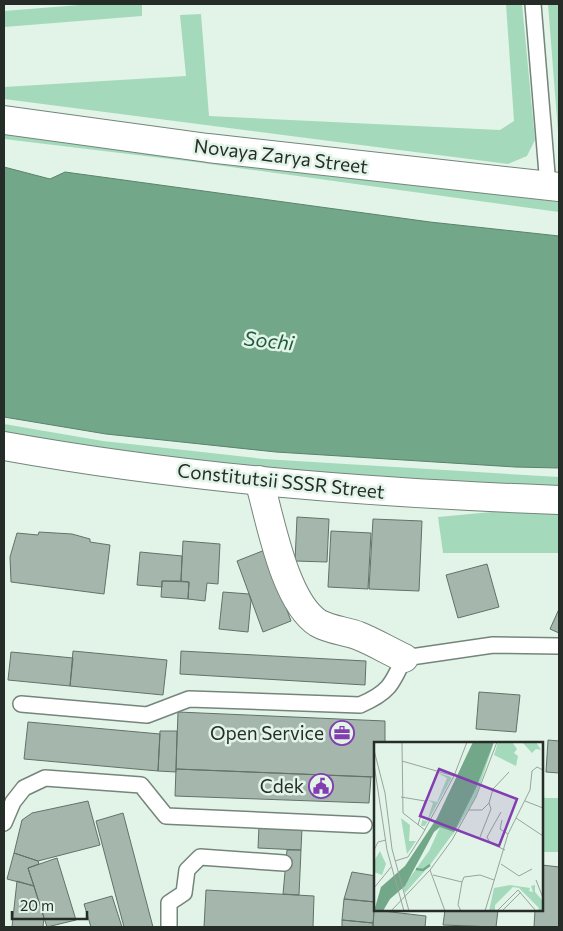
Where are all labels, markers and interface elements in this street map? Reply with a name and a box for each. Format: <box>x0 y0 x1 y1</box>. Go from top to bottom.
street label: Novaya Zarya Street <box>193 133 370 178</box>
water label: Sochi <box>243 325 296 355</box>
street label: Constitutsii SSSR Street <box>176 458 386 503</box>
office icon: Open Service <box>329 720 355 746</box>
place label: Open Service <box>210 721 324 744</box>
inset map <box>374 742 543 911</box>
public building icon: Cdek <box>308 773 334 799</box>
place label: Cdek <box>260 774 304 797</box>
scale bar <box>12 888 88 920</box>
text: 20 m <box>20 896 54 914</box>

